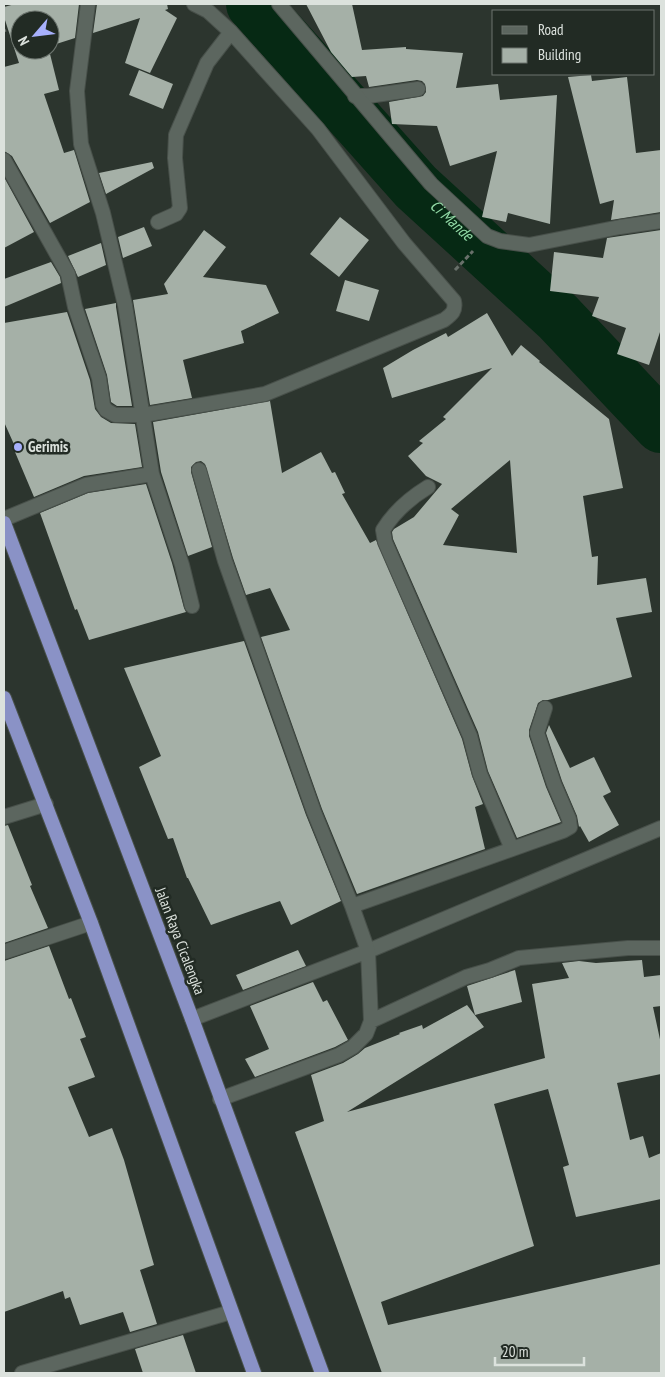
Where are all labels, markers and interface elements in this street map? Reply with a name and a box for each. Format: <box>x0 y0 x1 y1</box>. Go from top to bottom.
north arrow <box>10 10 60 60</box>
legend <box>492 10 655 75</box>
text: Road <box>538 20 564 39</box>
text: N <box>14 34 33 49</box>
text: Building <box>538 45 581 64</box>
water label: Ci Mande <box>426 195 479 246</box>
place label: Gerimis <box>28 437 68 456</box>
marker: Gerimis <box>12 441 24 453</box>
street label: Jalan Raya Cicalengka <box>151 884 210 997</box>
scale bar <box>495 1334 584 1366</box>
text: 20 m <box>502 1342 528 1361</box>

